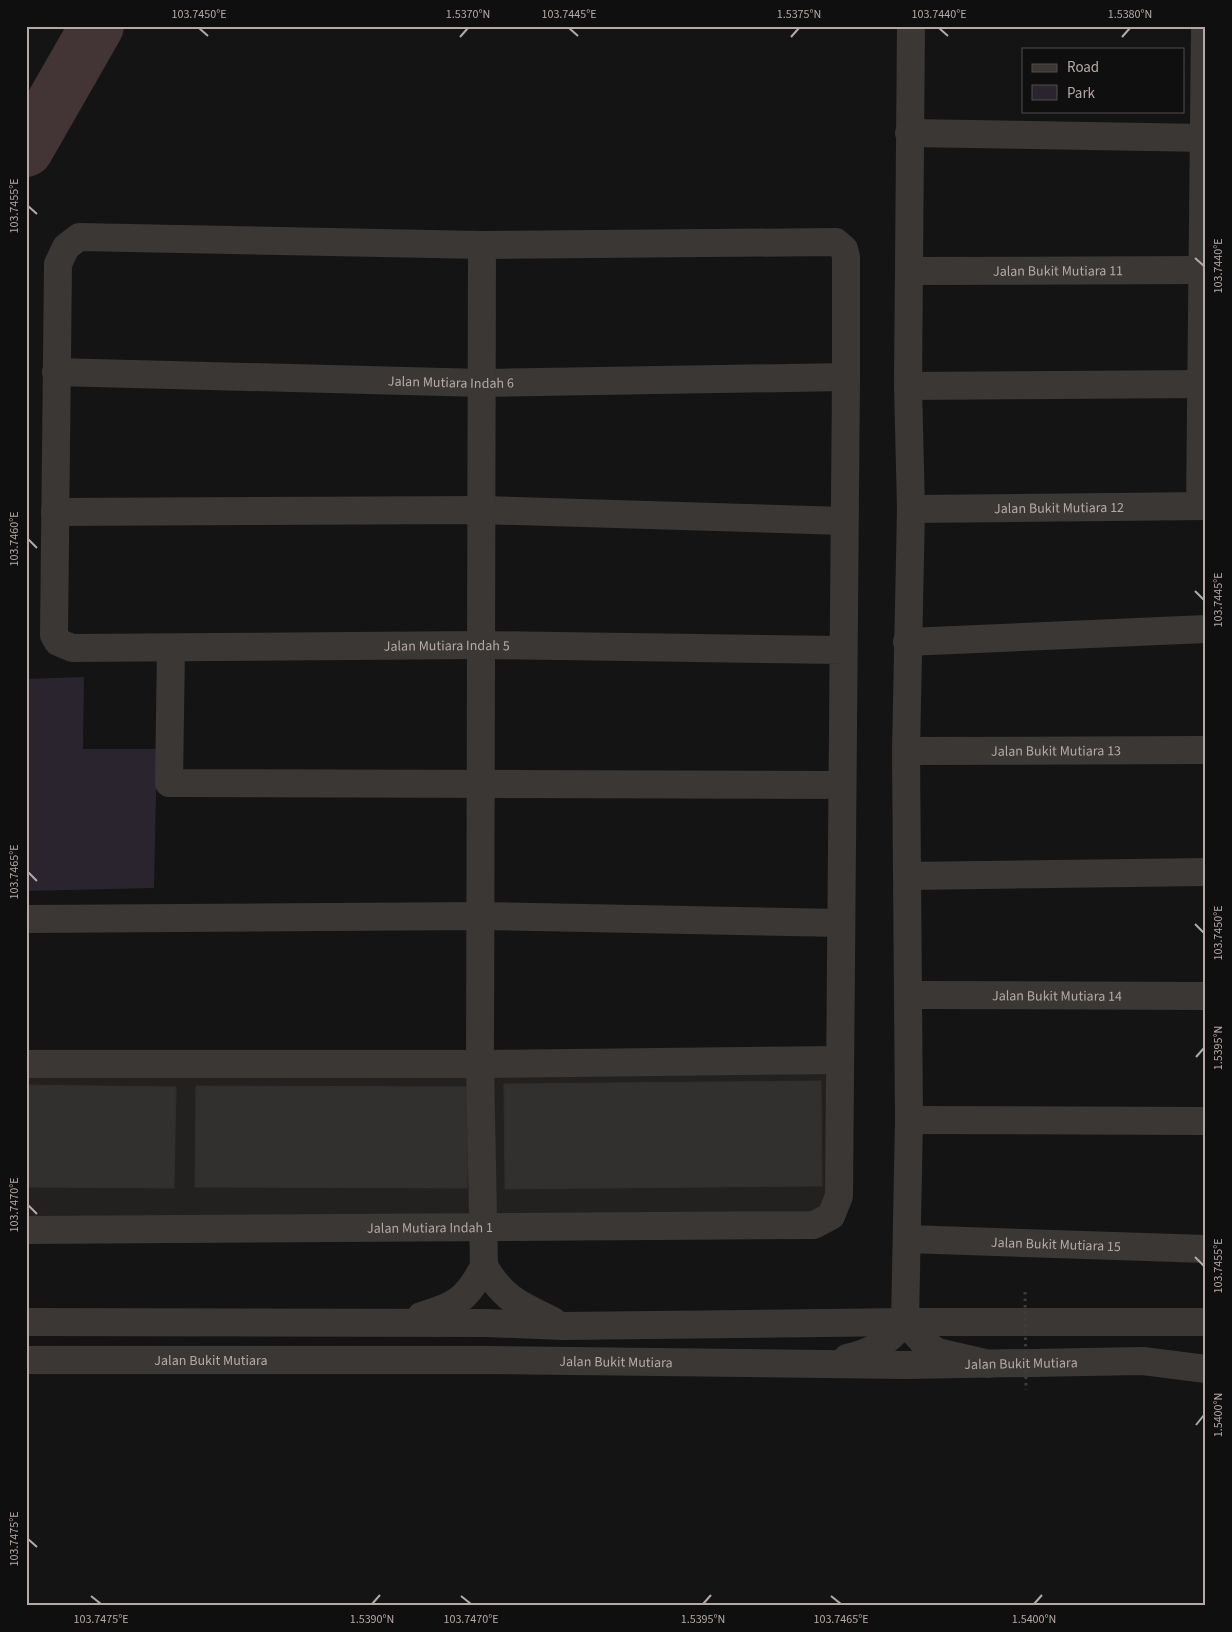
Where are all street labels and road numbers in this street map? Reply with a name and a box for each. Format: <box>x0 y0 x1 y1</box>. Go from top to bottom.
street label: Jalan Bukit Mutiara 11 <box>993 261 1123 282</box>
street label: Jalan Mutiara Indah 6 <box>388 372 514 394</box>
street label: Jalan Bukit Mutiara 12 <box>994 498 1124 519</box>
street label: Jalan Mutiara Indah 5 <box>384 636 510 657</box>
street label: Jalan Bukit Mutiara 13 <box>991 741 1121 762</box>
street label: Jalan Bukit Mutiara 14 <box>992 986 1122 1007</box>
street label: Jalan Mutiara Indah 1 <box>367 1218 493 1239</box>
street label: Jalan Bukit Mutiara 15 <box>991 1233 1121 1257</box>
street label: Jalan Bukit Mutiara <box>154 1351 268 1371</box>
street label: Jalan Bukit Mutiara <box>559 1352 673 1373</box>
street label: Jalan Bukit Mutiara <box>964 1353 1078 1375</box>

